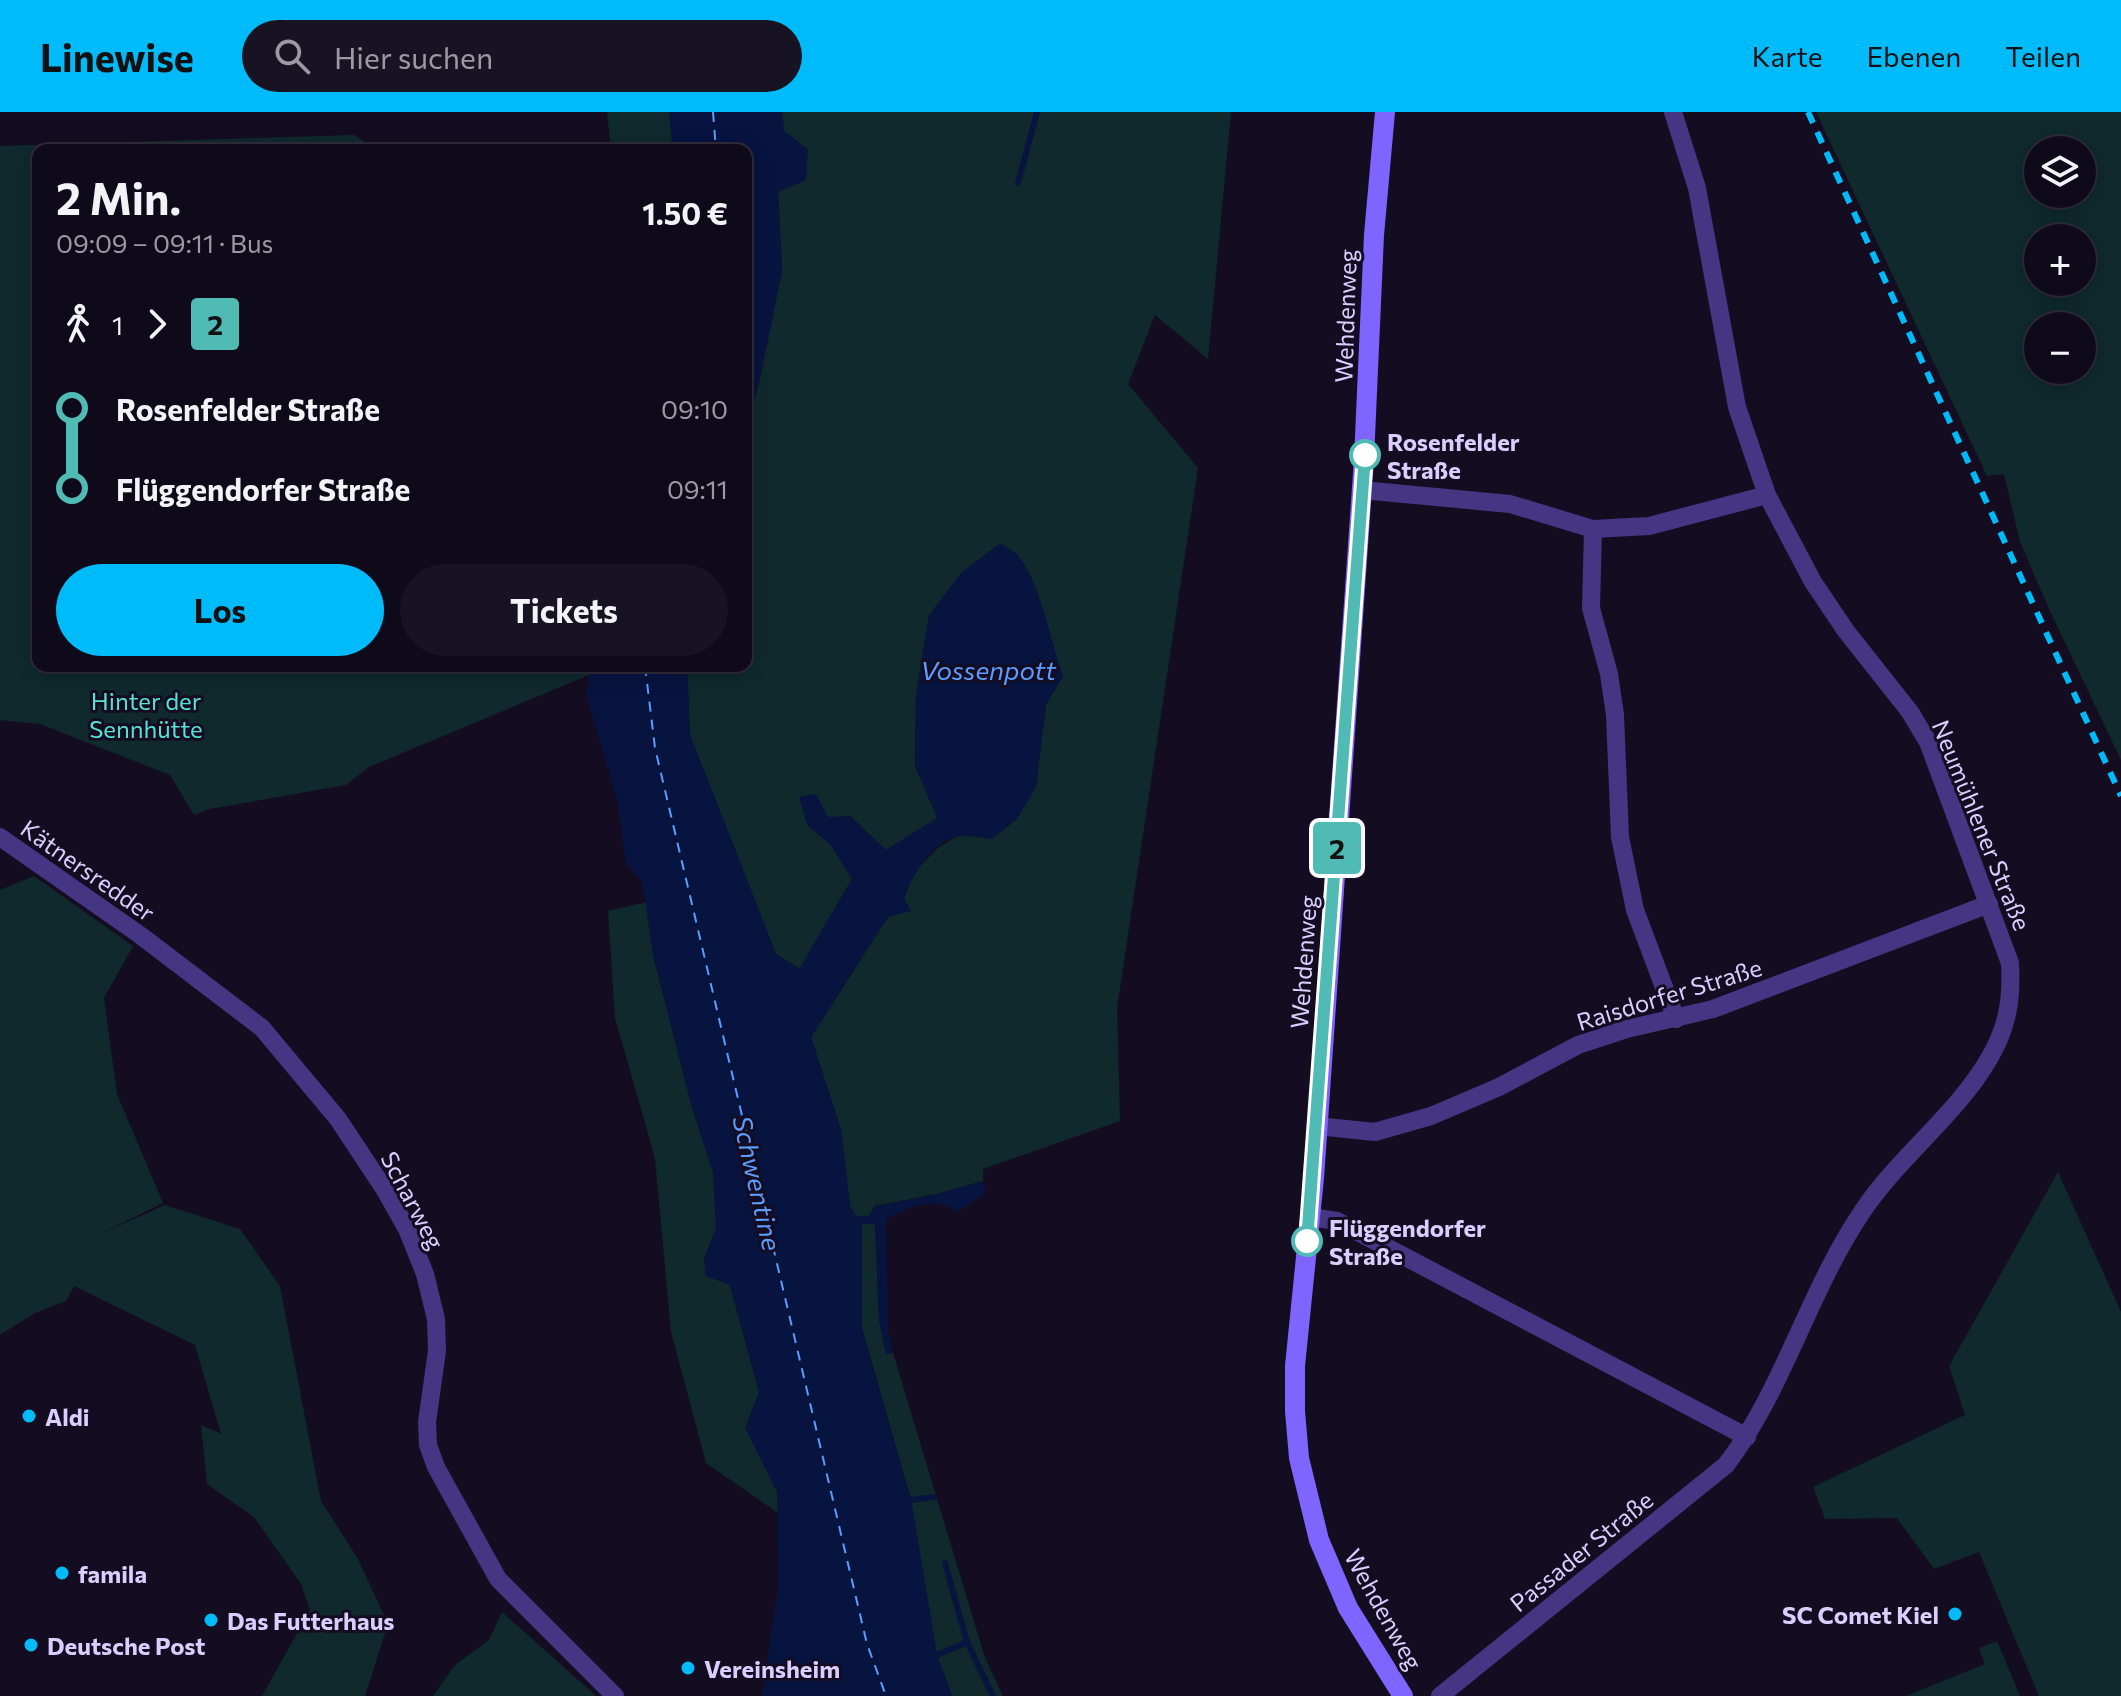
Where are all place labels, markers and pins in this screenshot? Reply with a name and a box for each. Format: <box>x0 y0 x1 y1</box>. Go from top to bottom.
place label: Rosenfelder Straße <box>1387 427 1520 484</box>
marker: Rosenfelder Straße <box>1350 440 1380 470</box>
place label: Flüggendorfer Straße <box>1329 1213 1486 1270</box>
marker: Flüggendorfer Straße <box>1292 1226 1322 1256</box>
place label: Aldi <box>45 1402 90 1431</box>
marker: Aldi <box>20 1407 38 1425</box>
place label: famila <box>78 1559 147 1588</box>
marker: famila <box>53 1564 71 1582</box>
place label: SC Comet Kiel <box>1782 1600 1939 1629</box>
marker: SC Comet Kiel <box>1946 1605 1964 1623</box>
place label: Das Futterhaus <box>227 1606 395 1635</box>
marker: Das Futterhaus <box>202 1611 220 1629</box>
place label: Deutsche Post <box>47 1631 206 1660</box>
marker: Deutsche Post <box>22 1636 40 1654</box>
place label: Vereinsheim <box>704 1654 840 1683</box>
marker: Vereinsheim <box>679 1659 697 1677</box>

